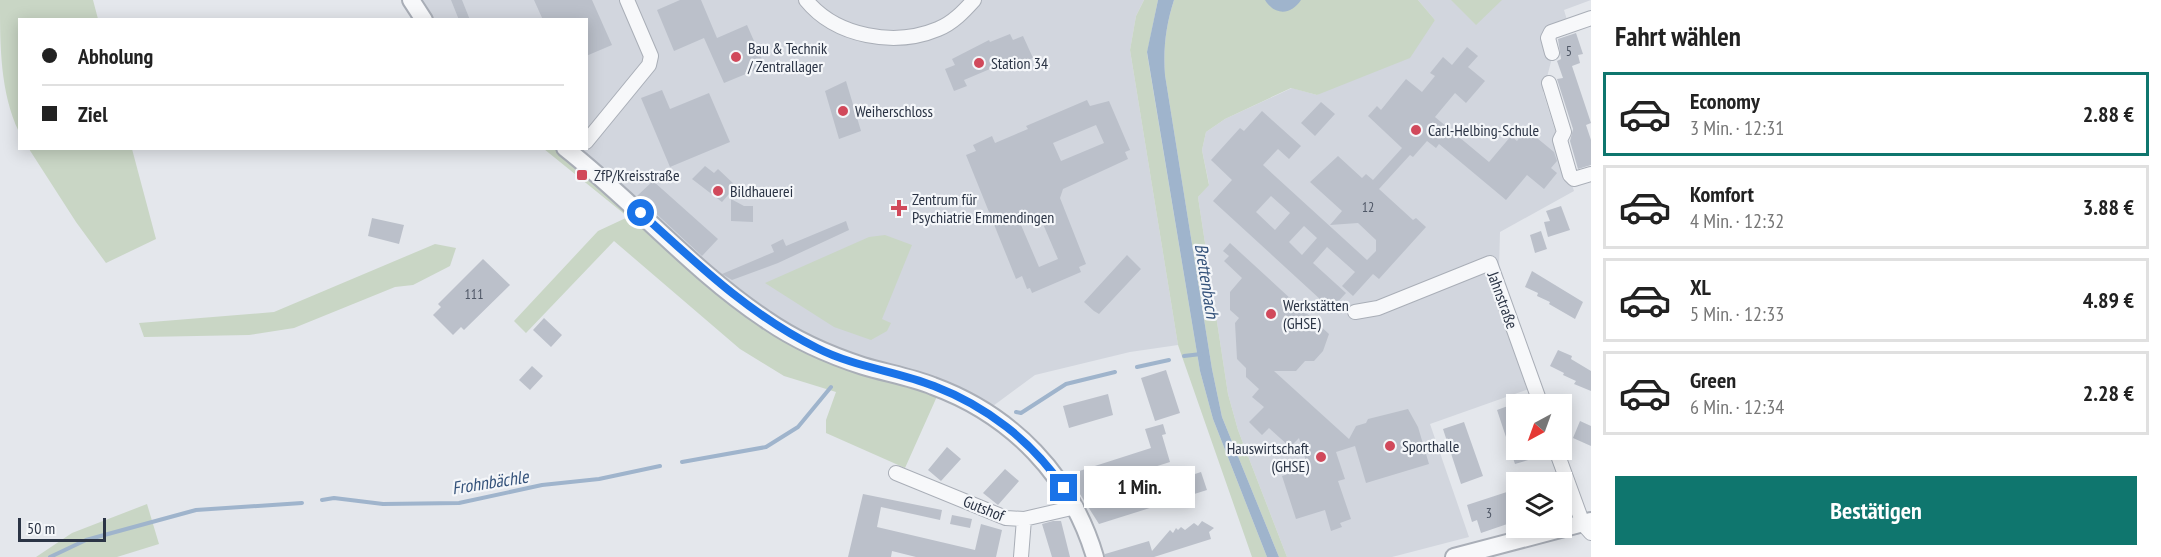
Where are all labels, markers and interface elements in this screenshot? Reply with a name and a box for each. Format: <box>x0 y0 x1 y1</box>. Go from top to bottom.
text: Fahrt wählen <box>1615 19 1741 53</box>
place label: Bau & Technik / Zentrallager <box>747 38 828 76</box>
text: Abholung <box>78 42 153 70</box>
house number: 5 <box>1566 42 1572 60</box>
marker: Bau & Technik / Zentrallager <box>729 50 743 64</box>
place label: Station 34 <box>991 53 1048 73</box>
marker: Station 34 <box>972 56 986 70</box>
icon: car <box>1618 87 1672 141</box>
text: Economy <box>1690 87 1760 115</box>
text: Ziel <box>78 100 108 128</box>
text: 2.88 € <box>2083 100 2134 128</box>
place label: Weiherschloss <box>855 101 933 121</box>
marker: Weiherschloss <box>836 104 850 118</box>
text: 3 Min. · 12:31 <box>1690 115 1784 141</box>
place label: Carl-Helbing-Schule <box>1428 120 1539 140</box>
marker: Carl-Helbing-Schule <box>1409 123 1423 137</box>
place label: ZfP/Kreisstraße <box>594 165 680 185</box>
marker: ZfP/Kreisstraße <box>575 168 589 182</box>
icon: car <box>1618 180 1672 234</box>
text: Komfort <box>1690 180 1754 208</box>
place label: Bildhauerei <box>730 181 793 201</box>
marker: Bildhauerei <box>711 184 725 198</box>
place label: Zentrum für Psychiatrie Emmendingen <box>912 189 1054 227</box>
text: 3.88 € <box>2083 193 2134 221</box>
house number: 12 <box>1362 198 1374 216</box>
route start <box>627 199 654 226</box>
marker: Zentrum für Psychiatrie Emmendingen <box>890 199 908 217</box>
text: 4 Min. · 12:32 <box>1690 208 1784 234</box>
water label: Brettenbach <box>1190 242 1224 321</box>
street label: Jahnstraße <box>1483 268 1523 331</box>
icon: car <box>1618 273 1672 327</box>
text: XL <box>1690 273 1711 301</box>
house number: 111 <box>465 285 483 303</box>
text: 4.89 € <box>2083 286 2134 314</box>
place label: Werkstätten (GHSE) <box>1283 295 1349 333</box>
text: 5 Min. · 12:33 <box>1690 301 1784 327</box>
marker: Werkstätten (GHSE) <box>1264 307 1278 321</box>
icon: car <box>1618 366 1672 420</box>
text: Green <box>1690 366 1736 394</box>
text: 2.28 € <box>2083 379 2134 407</box>
north arrow <box>1506 394 1572 460</box>
map controls <box>1506 394 1572 538</box>
text: 6 Min. · 12:34 <box>1690 394 1784 420</box>
place label: Sporthalle <box>1402 436 1459 456</box>
place label: Hauswirtschaft (GHSE) <box>1227 438 1310 476</box>
marker: Sporthalle <box>1383 439 1397 453</box>
marker: Hauswirtschaft (GHSE) <box>1314 450 1328 464</box>
water label: Frohnbächle <box>450 464 531 499</box>
callout: 1 Min. <box>1085 467 1196 509</box>
button: layers <box>1506 472 1572 538</box>
route end <box>1050 474 1077 501</box>
text: 1 Min. <box>1117 474 1162 500</box>
button: Bestätigen <box>1615 476 2137 545</box>
street label: Gutshof <box>961 491 1008 526</box>
house number: 3 <box>1486 504 1492 522</box>
scale bar <box>18 515 106 542</box>
text: 50 m <box>27 518 55 538</box>

